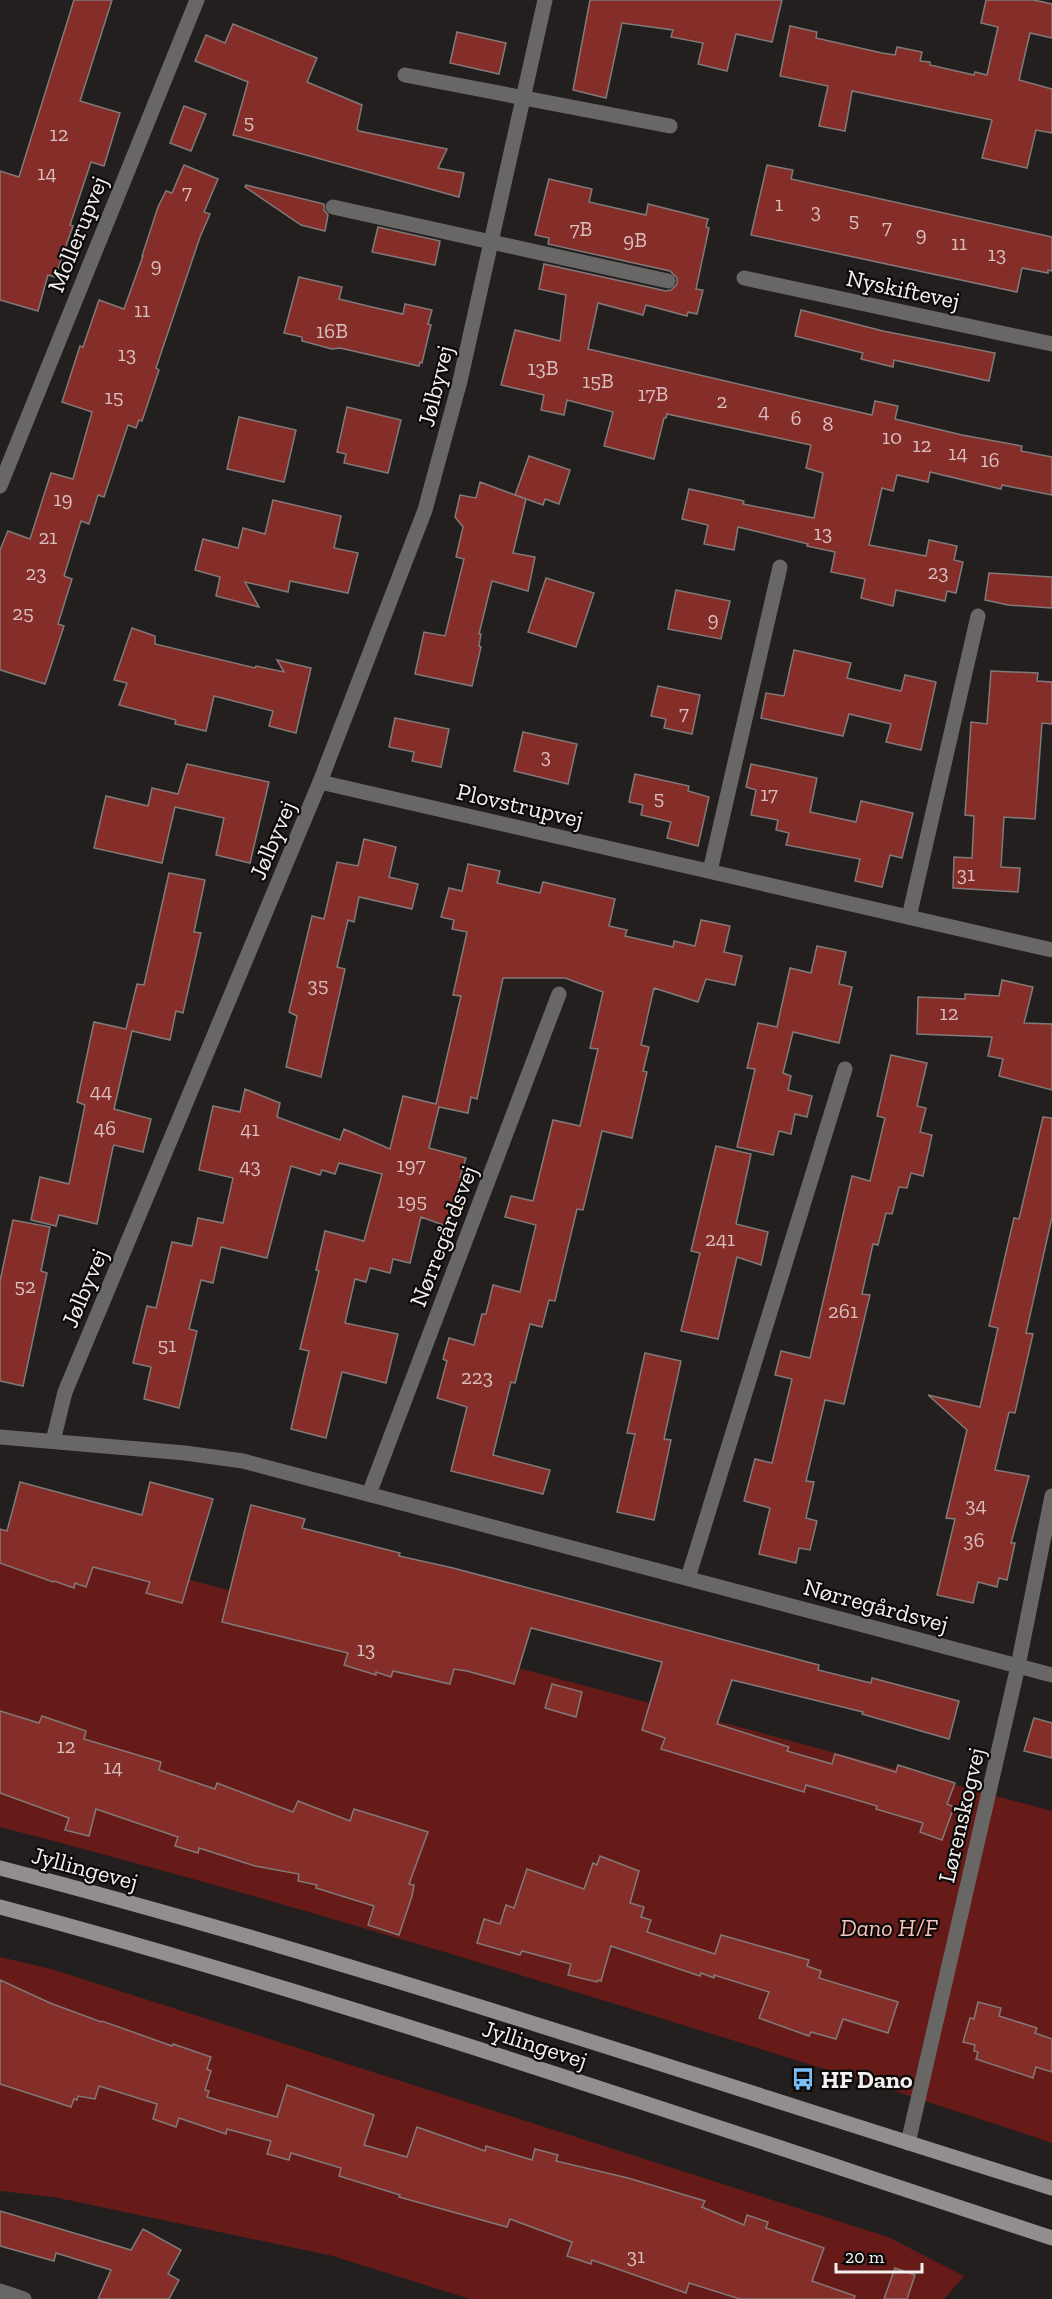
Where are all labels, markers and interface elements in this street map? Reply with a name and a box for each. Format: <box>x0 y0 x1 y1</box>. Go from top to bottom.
house number: 5 <box>244 109 254 134</box>
house number: 12 <box>50 121 68 146</box>
house number: 14 <box>37 160 57 185</box>
street label: Mollerupvej <box>41 172 113 296</box>
house number: 7 <box>182 179 192 204</box>
house number: 1 <box>775 191 783 216</box>
house number: 3 <box>811 198 821 223</box>
house number: 5 <box>849 207 859 232</box>
house number: 7 <box>882 214 892 239</box>
house number: 7B <box>570 216 592 241</box>
house number: 9 <box>915 221 927 246</box>
house number: 9B <box>623 227 647 252</box>
house number: 11 <box>951 230 967 255</box>
house number: 13 <box>988 241 1006 266</box>
house number: 9 <box>150 252 162 277</box>
street label: Nyskiftevej <box>844 263 962 315</box>
house number: 11 <box>134 297 150 322</box>
house number: 16B <box>316 318 348 343</box>
house number: 13 <box>118 341 136 366</box>
street label: Jølbyvej <box>411 342 459 430</box>
house number: 13B <box>527 355 559 380</box>
house number: 15B <box>582 368 614 393</box>
house number: 17B <box>638 381 668 406</box>
house number: 15 <box>105 384 123 409</box>
house number: 2 <box>717 388 727 413</box>
house number: 4 <box>758 398 770 423</box>
house number: 6 <box>790 405 802 430</box>
house number: 8 <box>822 411 834 436</box>
house number: 10 <box>882 424 902 449</box>
house number: 12 <box>913 432 931 457</box>
house number: 14 <box>948 440 968 465</box>
house number: 16 <box>980 447 1000 472</box>
house number: 19 <box>53 486 73 511</box>
house number: 13 <box>814 520 832 545</box>
house number: 21 <box>39 524 57 549</box>
house number: 23 <box>927 559 949 584</box>
house number: 23 <box>25 560 47 585</box>
house number: 25 <box>12 600 34 625</box>
house number: 9 <box>707 606 719 631</box>
house number: 7 <box>679 700 689 725</box>
house number: 3 <box>541 743 551 768</box>
street label: Plovstrupvej <box>454 776 586 834</box>
house number: 17 <box>760 781 778 806</box>
house number: 5 <box>654 785 664 810</box>
street label: Jølbyvej <box>242 796 302 884</box>
house number: 31 <box>957 861 975 886</box>
house number: 35 <box>307 972 329 997</box>
house number: 12 <box>940 1000 958 1025</box>
house number: 44 <box>90 1078 112 1103</box>
house number: 46 <box>94 1115 116 1140</box>
house number: 41 <box>240 1116 260 1141</box>
house number: 197 <box>396 1152 426 1177</box>
house number: 43 <box>239 1153 261 1178</box>
street label: Nørregårdsvej <box>403 1161 483 1311</box>
house number: 195 <box>397 1188 427 1213</box>
house number: 241 <box>705 1226 735 1251</box>
street label: Jølbyvej <box>54 1244 114 1332</box>
house number: 52 <box>14 1273 36 1298</box>
house number: 261 <box>828 1298 858 1323</box>
house number: 51 <box>158 1332 176 1357</box>
house number: 223 <box>461 1364 493 1389</box>
house number: 34 <box>965 1492 987 1517</box>
house number: 36 <box>963 1527 985 1552</box>
street label: Nørregårdsvej <box>800 1572 952 1638</box>
house number: 13 <box>357 1636 375 1661</box>
house number: 12 <box>57 1733 75 1758</box>
street label: Lørenskogvej <box>931 1745 991 1885</box>
house number: 14 <box>103 1754 123 1779</box>
street label: Jyllingevej <box>29 1840 141 1896</box>
park label: Dano H/F <box>840 1913 938 1942</box>
street label: Jyllingevej <box>479 2013 591 2075</box>
place label: HF Dano <box>821 2065 913 2094</box>
bus stop icon: HF Dano <box>790 2066 816 2092</box>
scale bar <box>836 2236 922 2274</box>
house number: 31 <box>627 2243 645 2268</box>
text: 20 m <box>845 2246 885 2268</box>

